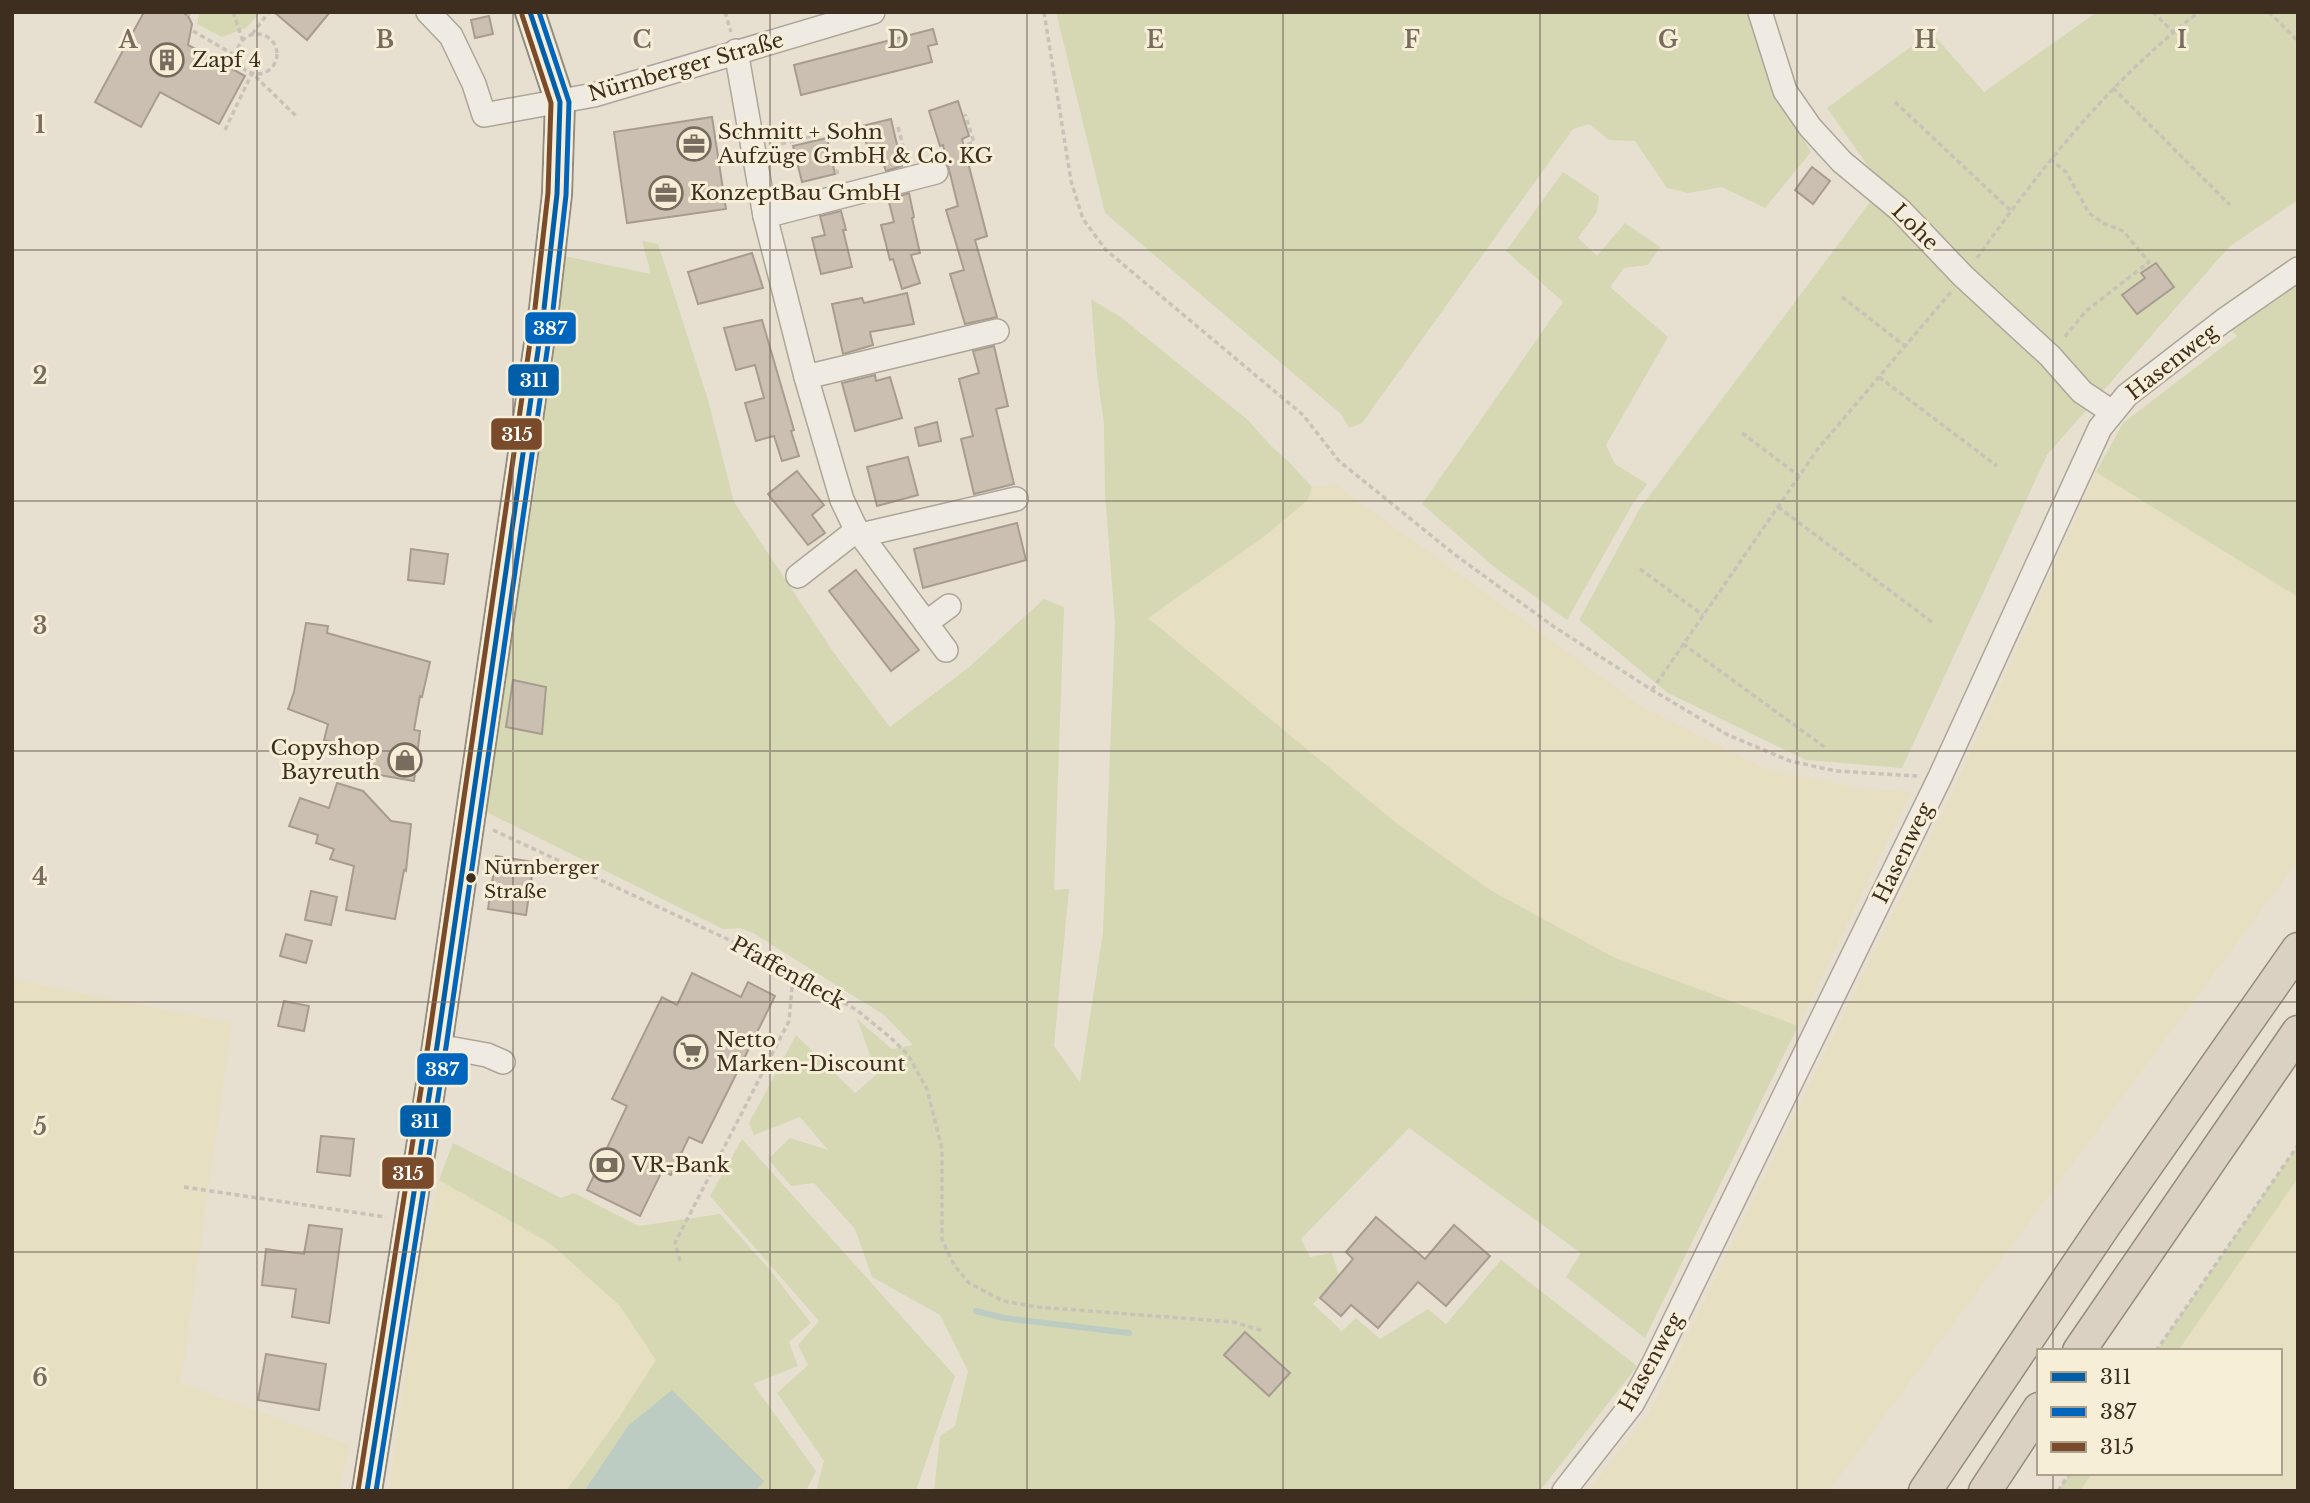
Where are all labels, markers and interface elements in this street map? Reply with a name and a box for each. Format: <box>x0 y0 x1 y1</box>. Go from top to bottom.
text: A <box>118 26 139 54</box>
text: B <box>376 26 394 54</box>
text: C <box>633 26 651 54</box>
text: D <box>887 26 909 54</box>
text: E <box>1146 26 1164 54</box>
text: F <box>1404 26 1420 54</box>
text: G <box>1658 26 1678 54</box>
text: H <box>1914 26 1936 54</box>
text: I <box>2177 26 2187 54</box>
street label: Nürnberger Straße <box>585 27 787 107</box>
building icon: Zapf 4 <box>148 41 186 79</box>
place label: Zapf 4 <box>192 47 261 73</box>
text: 1 <box>35 111 45 139</box>
place label: Schmitt + Sohn Aufzüge GmbH & Co. KG <box>717 119 993 169</box>
office icon: Schmitt + Sohn Aufzüge GmbH & Co. KG <box>675 125 713 163</box>
office icon: KonzeptBau GmbH <box>647 174 685 212</box>
place label: KonzeptBau GmbH <box>690 180 901 206</box>
street label: Lohe <box>1886 198 1944 256</box>
line badge: 387 <box>524 311 577 345</box>
text: 387 <box>533 317 568 340</box>
street label: Hasenweg <box>2121 318 2223 406</box>
text: 2 <box>33 362 47 390</box>
line badge: 311 <box>507 363 560 397</box>
text: 311 <box>520 369 548 392</box>
line badge: 315 <box>490 417 543 451</box>
text: 315 <box>501 423 533 446</box>
text: 3 <box>33 612 47 640</box>
place label: Copyshop Bayreuth <box>270 735 380 785</box>
shop icon: Copyshop Bayreuth <box>386 741 424 779</box>
street label: Hasenweg <box>1867 798 1939 908</box>
place label: Nürnberger Straße <box>484 856 599 903</box>
text: 4 <box>32 863 48 891</box>
marker: Nürnberger Straße <box>464 871 478 885</box>
street label: Pfaffenfleck <box>726 931 850 1015</box>
place label: Netto Marken-Discount <box>716 1027 905 1077</box>
supermarket icon: Netto Marken-Discount <box>672 1033 710 1071</box>
line badge: 387 <box>416 1052 469 1086</box>
text: 387 <box>425 1058 460 1081</box>
line badge: 311 <box>399 1104 452 1138</box>
text: 311 <box>411 1110 439 1133</box>
text: 5 <box>33 1113 47 1141</box>
bank icon: VR-Bank <box>588 1146 626 1184</box>
place label: VR-Bank <box>631 1152 730 1178</box>
line badge: 315 <box>381 1156 435 1190</box>
text: 315 <box>392 1162 424 1185</box>
street label: Hasenweg <box>1613 1308 1689 1416</box>
legend <box>2037 1349 2282 1475</box>
text: 6 <box>32 1364 48 1392</box>
text: 311 <box>2100 1364 2132 1390</box>
text: 387 <box>2100 1399 2137 1425</box>
text: 315 <box>2100 1434 2134 1460</box>

